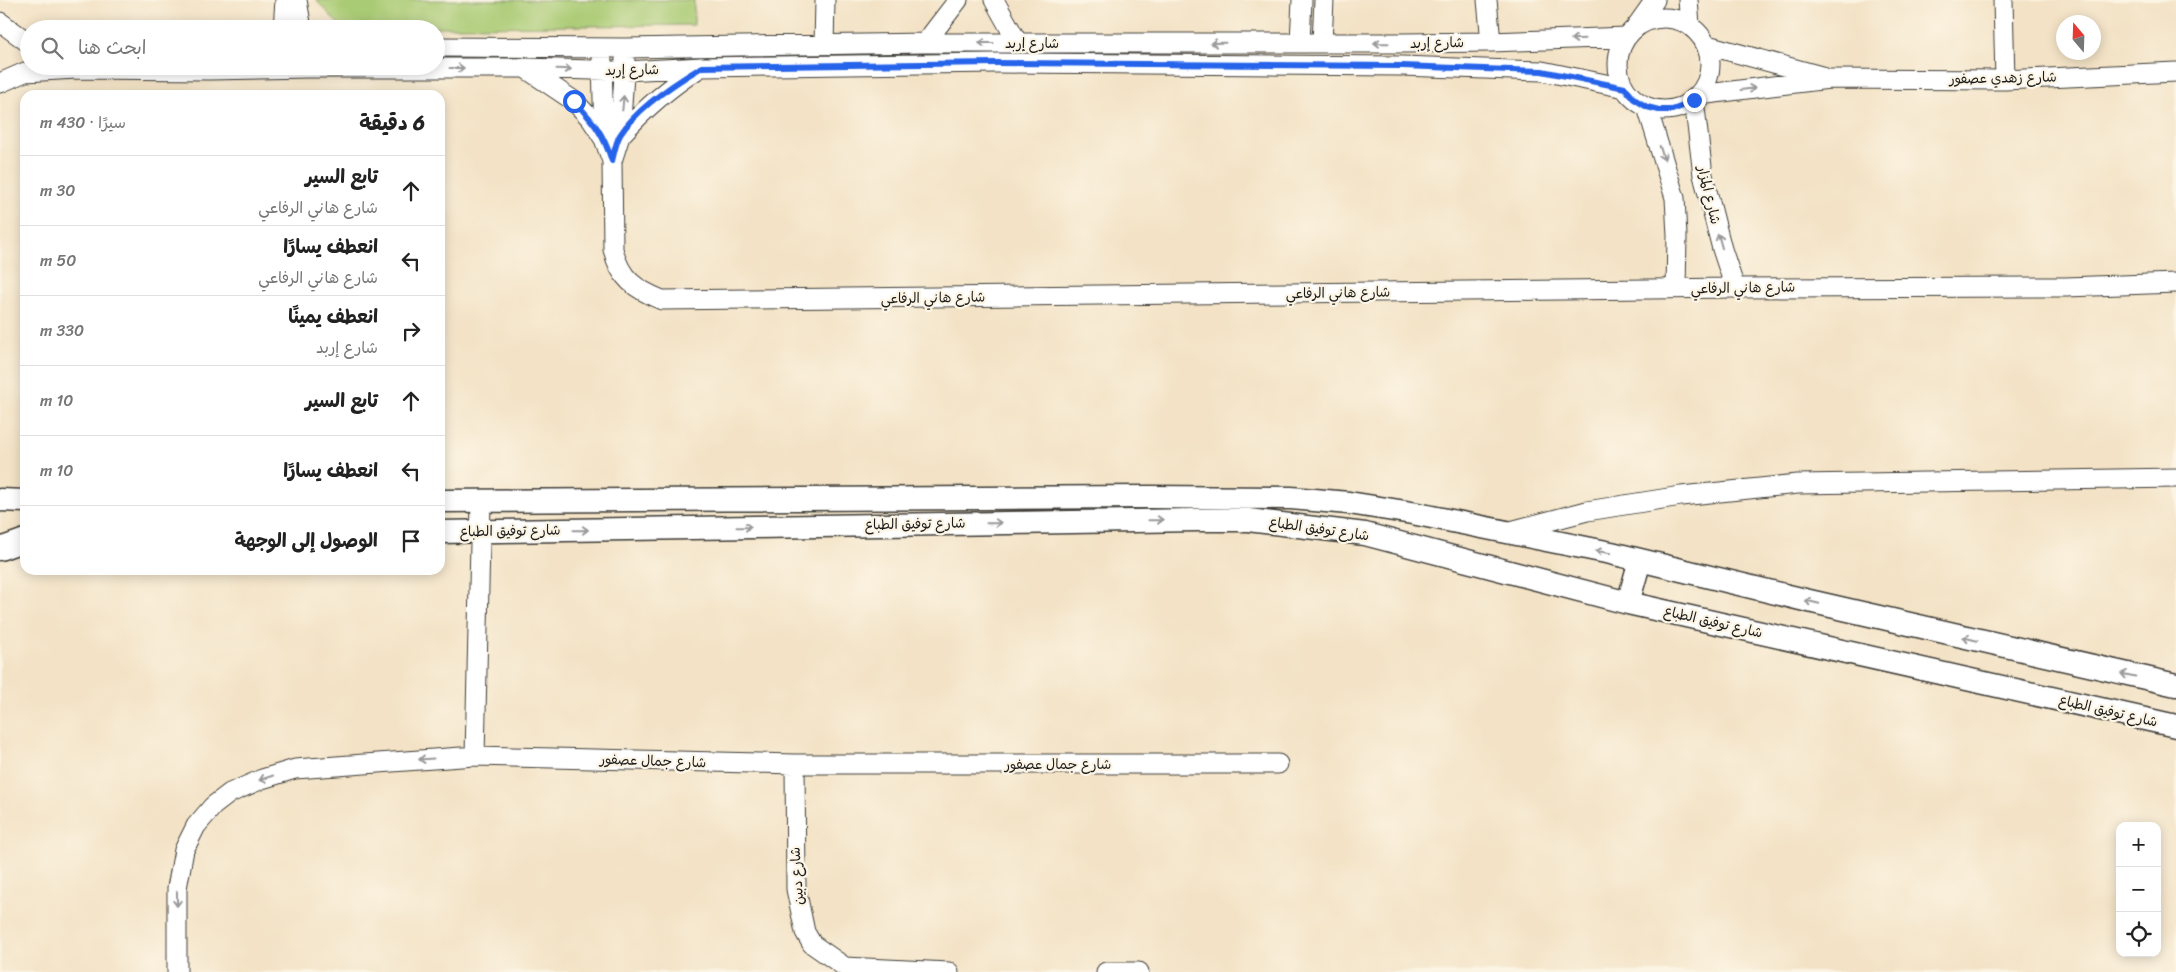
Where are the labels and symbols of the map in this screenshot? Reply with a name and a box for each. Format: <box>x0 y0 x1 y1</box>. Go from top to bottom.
north arrow <box>2056 15 2101 60</box>
street label: شارع إربد <box>1410 30 1464 56</box>
street label: شارع إربد <box>1005 31 1059 56</box>
one-way arrow <box>1571 34 1587 43</box>
one-way arrow <box>978 38 994 48</box>
one-way arrow <box>1211 38 1227 48</box>
one-way arrow <box>1373 38 1390 48</box>
street label: شارع إربد <box>605 57 659 83</box>
one-way arrow <box>448 63 465 73</box>
one-way arrow <box>556 65 572 74</box>
street label: شارع زهدي عصفور <box>1948 65 2057 91</box>
one-way arrow <box>1739 84 1755 94</box>
route end <box>1683 89 1706 112</box>
route start <box>563 90 586 113</box>
one-way arrow <box>618 96 627 112</box>
one-way arrow <box>1657 145 1667 161</box>
street label: شارع المزار <box>1690 162 1728 227</box>
one-way arrow <box>1714 234 1724 250</box>
street label: شارع هاني الرفاعي <box>1690 275 1796 301</box>
street label: شارع هاني الرفاعي <box>1285 280 1391 306</box>
street label: شارع هاني الرفاعي <box>880 285 986 311</box>
street label: شارع توفيق الطباع <box>1267 510 1371 548</box>
street label: شارع توفيق الطباع <box>864 511 966 537</box>
one-way arrow <box>1148 516 1164 525</box>
street label: شارع توفيق الطباع <box>459 518 561 544</box>
one-way arrow <box>985 518 1001 528</box>
one-way arrow <box>735 522 751 532</box>
one-way arrow <box>572 525 589 535</box>
one-way arrow <box>1595 546 1611 556</box>
one-way arrow <box>1804 597 1820 606</box>
street label: شارع توفيق الطباع <box>1661 598 1765 646</box>
one-way arrow <box>1962 634 1978 643</box>
one-way arrow <box>2121 670 2137 679</box>
street label: شارع توفيق الطباع <box>2056 687 2160 735</box>
street label: شارع جمال عصفور <box>598 747 707 775</box>
street label: شارع جمال عصفور <box>1004 752 1111 777</box>
one-way arrow <box>419 755 435 764</box>
one-way arrow <box>259 774 274 783</box>
street label: شارع دبين <box>782 846 812 906</box>
one-way arrow <box>172 890 182 906</box>

